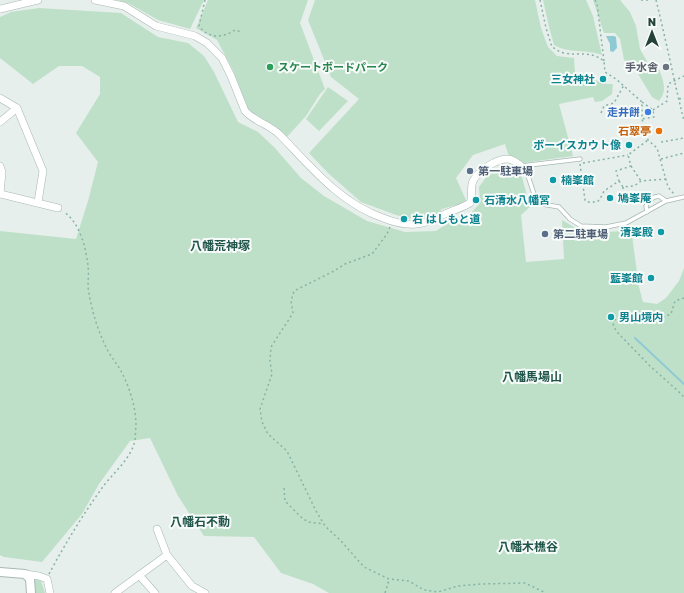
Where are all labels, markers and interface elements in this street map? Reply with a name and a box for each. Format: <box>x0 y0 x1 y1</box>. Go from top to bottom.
north arrow <box>632 12 672 52</box>
text: N <box>648 15 656 28</box>
place label: スケートボードパーク <box>278 60 388 73</box>
place label: 手水舎 <box>625 60 659 73</box>
marker: スケートボードパーク <box>265 62 275 72</box>
marker: 手水舎 <box>661 62 671 72</box>
place label: 三女神社 <box>551 72 595 85</box>
marker: 三女神社 <box>598 74 608 84</box>
place label: 走井餅 <box>607 105 640 118</box>
marker: 走井餅 <box>643 107 653 117</box>
place label: 石翠亭 <box>618 124 651 137</box>
marker: 石翠亭 <box>654 126 664 136</box>
place label: ボーイスカウト像 <box>533 138 621 151</box>
marker: ボーイスカウト像 <box>624 140 634 150</box>
place label: 第一駐車場 <box>478 164 533 177</box>
marker: 第一駐車場 <box>465 166 475 176</box>
place label: 楠峯館 <box>561 173 594 186</box>
marker: 楠峯館 <box>548 175 558 185</box>
place label: 鳩峯庵 <box>618 191 652 204</box>
place label: 石清水八幡宮 <box>484 193 550 206</box>
marker: 鳩峯庵 <box>605 193 615 203</box>
marker: 石清水八幡宮 <box>471 195 481 205</box>
place label: 右 はしもと道 <box>412 212 481 225</box>
marker: 右 はしもと道 <box>399 214 409 224</box>
place label: 清峯殿 <box>620 225 653 238</box>
place label: 第二駐車場 <box>553 227 608 240</box>
marker: 清峯殿 <box>656 227 666 237</box>
marker: 第二駐車場 <box>540 229 550 239</box>
district label: 八幡荒神塚 <box>190 238 250 253</box>
place label: 藍峯館 <box>610 271 643 284</box>
marker: 藍峯館 <box>646 273 656 283</box>
place label: 男山境内 <box>619 310 663 323</box>
marker: 男山境内 <box>606 312 616 322</box>
district label: 八幡馬場山 <box>502 369 562 384</box>
district label: 八幡石不動 <box>170 514 230 529</box>
district label: 八幡木樵谷 <box>498 539 558 554</box>

